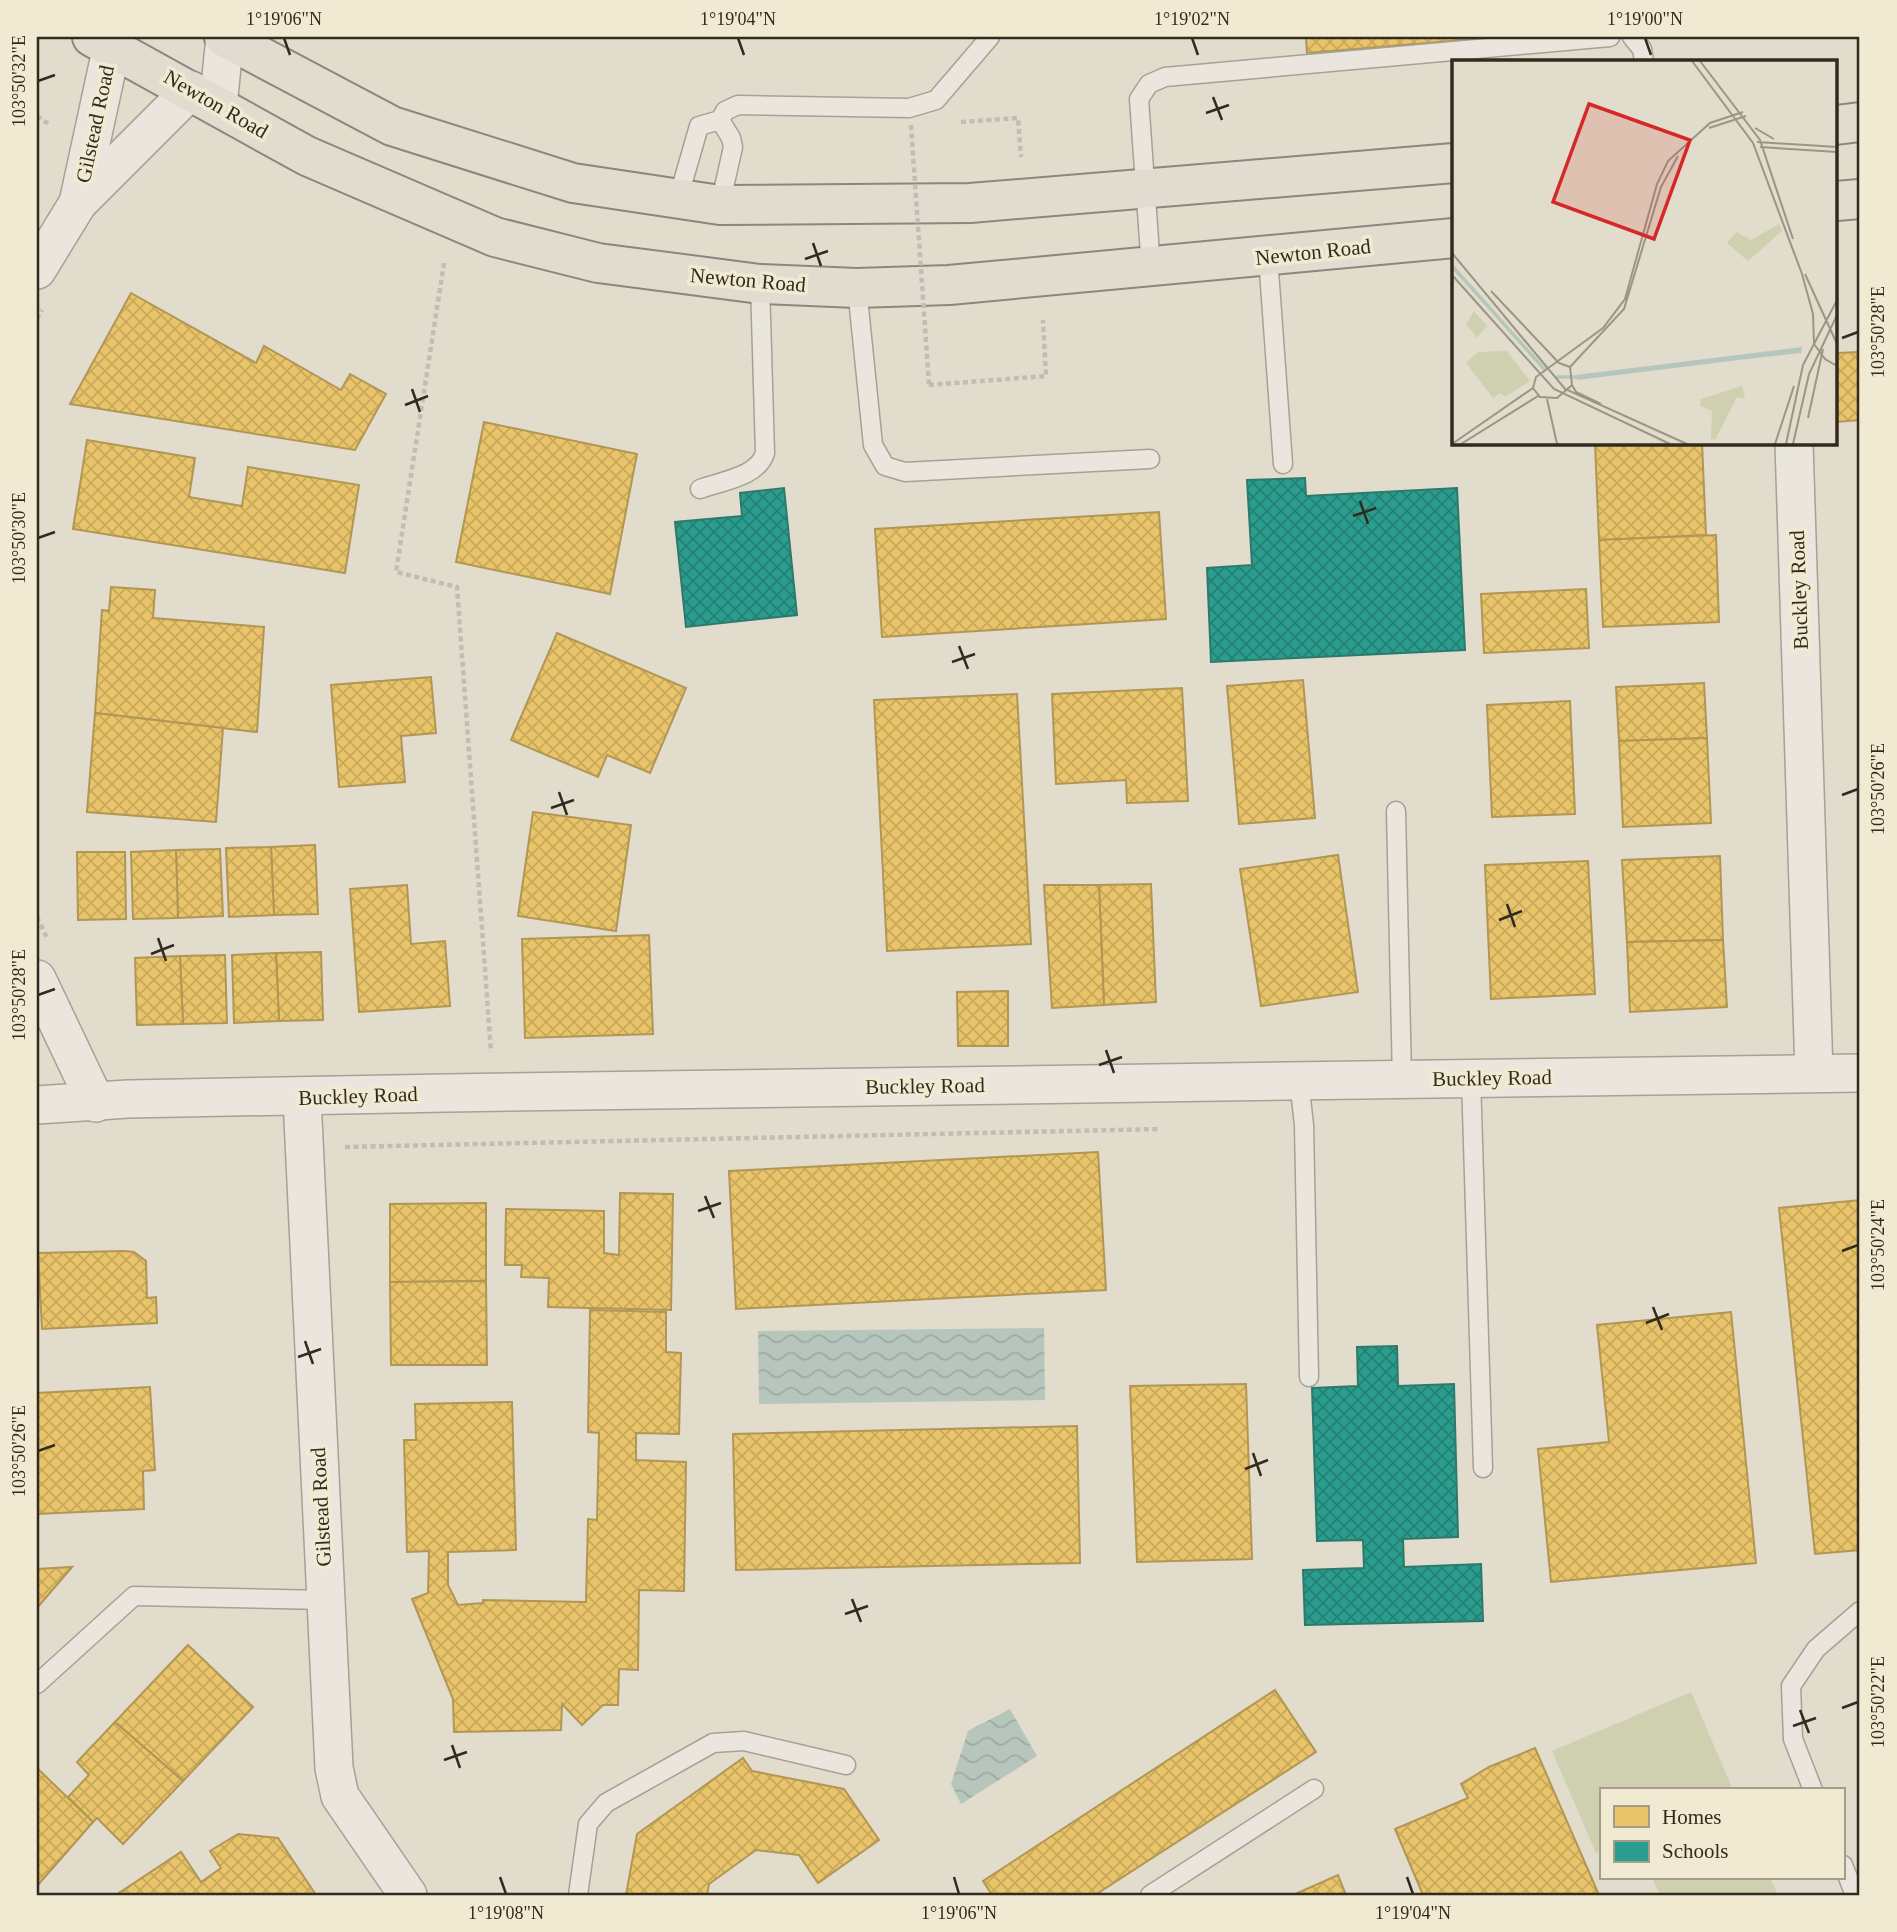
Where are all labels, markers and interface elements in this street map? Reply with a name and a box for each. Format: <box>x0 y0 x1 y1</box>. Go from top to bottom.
text: 1°19'06"N <box>246 9 322 29</box>
text: 1°19'04"N <box>700 9 776 29</box>
text: 1°19'02"N <box>1154 9 1230 29</box>
text: 1°19'00"N <box>1607 9 1683 29</box>
text: 103°50'32"E <box>9 35 29 127</box>
inset map <box>1452 60 1838 444</box>
street label: Gilstead Road <box>71 63 119 185</box>
street label: Newton Road <box>160 65 273 144</box>
street label: Newton Road <box>1254 234 1372 270</box>
street label: Newton Road <box>689 263 807 297</box>
text: 103°50'28"E <box>1868 286 1888 378</box>
text: 103°50'30"E <box>9 492 29 584</box>
street label: Buckley Road <box>1785 529 1813 650</box>
text: 103°50'26"E <box>1868 743 1888 835</box>
text: 103°50'28"E <box>9 949 29 1041</box>
street label: Buckley Road <box>1432 1065 1552 1091</box>
street label: Buckley Road <box>865 1073 985 1099</box>
street label: Buckley Road <box>298 1082 419 1110</box>
text: 103°50'24"E <box>1868 1199 1888 1291</box>
text: 103°50'26"E <box>9 1405 29 1497</box>
street label: Gilstead Road <box>306 1446 336 1567</box>
text: 103°50'22"E <box>1868 1656 1888 1748</box>
legend <box>1600 1788 1844 1880</box>
text: Homes <box>1662 1805 1722 1829</box>
text: Schools <box>1662 1839 1729 1863</box>
text: 1°19'08"N <box>468 1903 544 1923</box>
text: 1°19'06"N <box>921 1903 997 1923</box>
text: 1°19'04"N <box>1375 1903 1451 1923</box>

